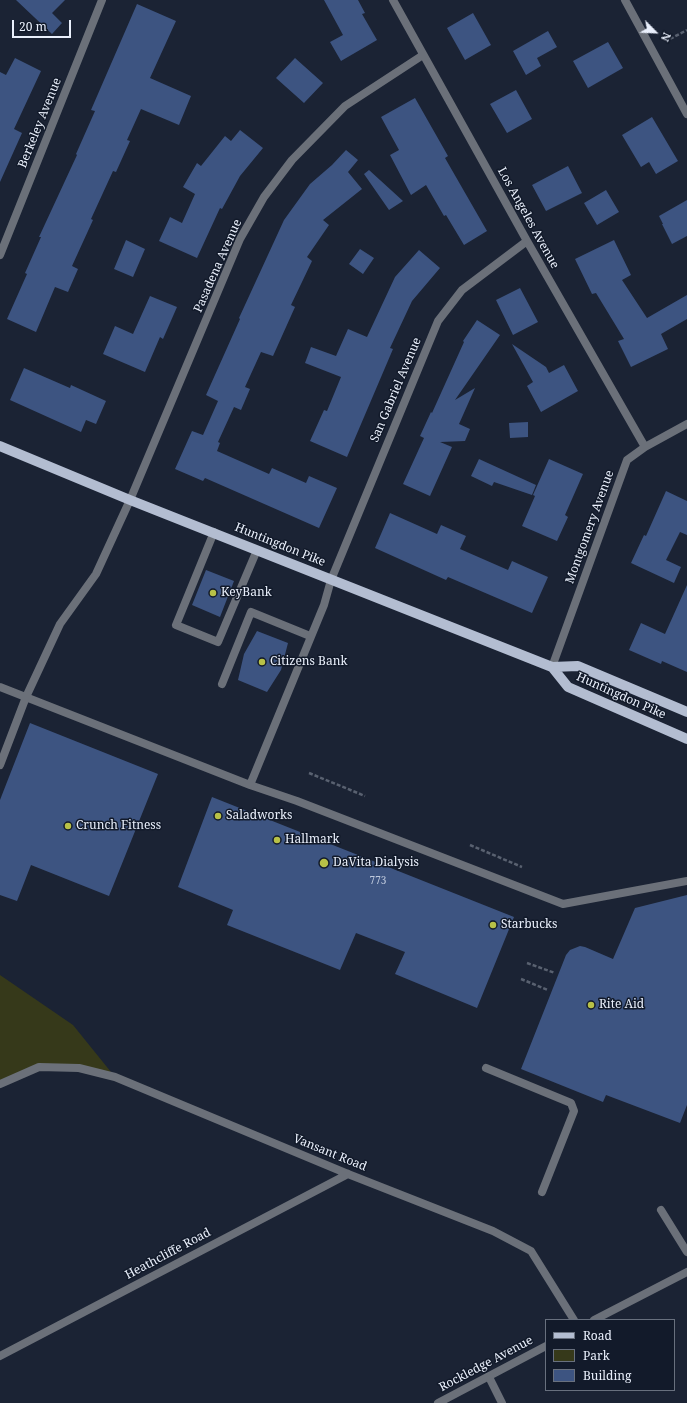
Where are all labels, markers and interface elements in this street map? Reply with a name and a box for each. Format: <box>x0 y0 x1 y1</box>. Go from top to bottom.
scale bar <box>14 12 73 38</box>
north arrow <box>635 12 675 52</box>
text: 20 m <box>19 18 47 35</box>
text: N <box>658 30 675 44</box>
street label: Berkeley Avenue <box>15 76 65 170</box>
street label: Los Angeles Avenue <box>494 165 562 271</box>
street label: Pasadena Avenue <box>191 217 245 315</box>
street label: San Gabriel Avenue <box>367 335 425 445</box>
street label: Montgomery Avenue <box>563 468 617 586</box>
street label: Huntingdon Pike <box>233 520 327 570</box>
place label: KeyBank <box>221 586 272 600</box>
marker: KeyBank <box>208 588 218 598</box>
place label: Citizens Bank <box>270 655 347 669</box>
marker: Citizens Bank <box>257 657 267 667</box>
street label: Huntingdon Pike <box>574 670 668 722</box>
place label: Saladworks <box>226 809 292 823</box>
marker: Saladworks <box>213 811 223 821</box>
place label: Crunch Fitness <box>76 819 161 833</box>
marker: Crunch Fitness <box>63 821 73 831</box>
place label: Hallmark <box>285 833 339 847</box>
marker: Hallmark <box>272 835 282 845</box>
place label: DaVita Dialysis <box>333 856 419 870</box>
marker: DaVita Dialysis <box>318 857 330 869</box>
house number: 773 <box>370 875 386 887</box>
place label: Starbucks <box>501 918 557 932</box>
marker: Starbucks <box>488 920 498 930</box>
place label: Rite Aid <box>599 998 644 1012</box>
marker: Rite Aid <box>586 1000 596 1010</box>
street label: Vansant Road <box>291 1132 369 1174</box>
street label: Heathcliffe Road <box>123 1225 213 1283</box>
legend <box>545 1319 675 1391</box>
text: Road <box>583 1327 612 1344</box>
street label: Rockledge Avenue <box>437 1333 535 1395</box>
text: Park <box>583 1347 610 1364</box>
text: Building <box>583 1367 631 1384</box>

